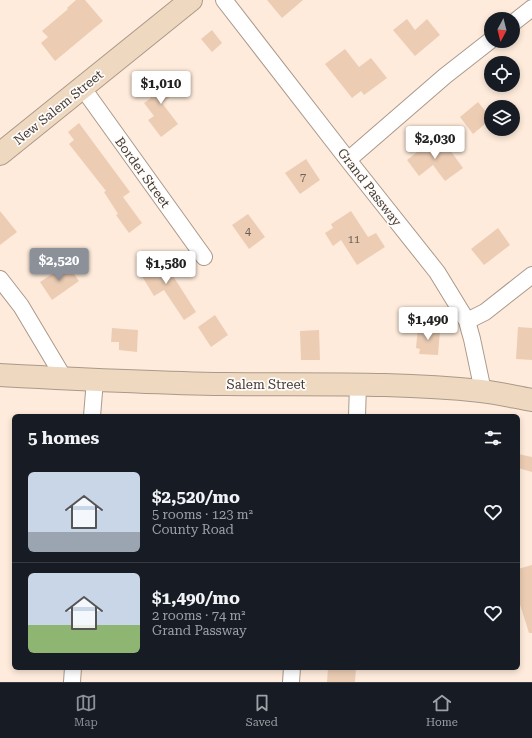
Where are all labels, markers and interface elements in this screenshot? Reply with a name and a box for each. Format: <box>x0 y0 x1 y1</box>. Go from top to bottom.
north arrow <box>484 12 520 48</box>
map controls <box>484 12 520 136</box>
button: locate <box>484 56 520 92</box>
street label: New Salem Street <box>11 67 106 148</box>
pin: $1,010 <box>128 71 194 105</box>
text: $1,010 <box>141 76 181 91</box>
button: layers <box>484 100 520 136</box>
pin: $2,030 <box>402 126 468 160</box>
text: $2,030 <box>415 131 455 146</box>
street label: Border Street <box>112 134 173 211</box>
street label: Grand Passway <box>335 145 405 229</box>
house number: 7 <box>300 171 306 184</box>
house number: 4 <box>245 225 252 238</box>
house number: 11 <box>348 233 360 246</box>
pin: $2,520 <box>26 248 92 282</box>
pin: $1,580 <box>133 251 199 285</box>
text: $2,520 <box>39 253 79 268</box>
text: $1,580 <box>146 256 186 271</box>
pin: $1,490 <box>395 307 461 341</box>
text: $1,490 <box>408 312 448 327</box>
street label: Salem Street <box>227 377 306 392</box>
icon: filters <box>482 427 504 449</box>
text: 5 homes <box>28 428 99 448</box>
text: $2,520/mo <box>152 487 240 507</box>
icon: home <box>60 488 108 536</box>
icon: heart <box>482 501 504 523</box>
text: 5 rooms · 123 m² <box>152 507 253 522</box>
text: County Road <box>152 522 234 537</box>
text: $1,490/mo <box>152 588 240 608</box>
icon: home <box>60 589 108 637</box>
icon: heart <box>482 602 504 624</box>
text: 2 rooms · 74 m² <box>152 608 246 623</box>
text: Grand Passway <box>152 623 247 638</box>
tab: Map <box>74 692 98 729</box>
tab: Saved <box>246 692 278 729</box>
tab: Home <box>426 692 458 729</box>

